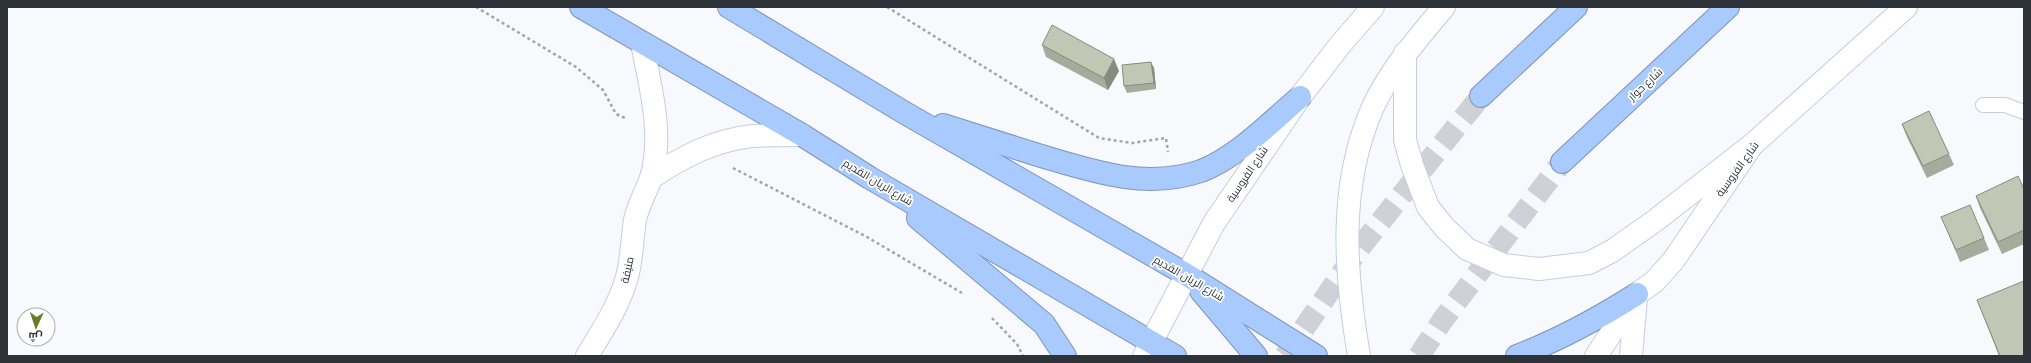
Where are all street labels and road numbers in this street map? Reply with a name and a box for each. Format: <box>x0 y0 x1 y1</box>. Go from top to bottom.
street label: شارع حوار <box>1625 65 1666 105</box>
street label: شارع الفروسية <box>1713 139 1763 200</box>
street label: شارع الفروسية <box>1224 144 1272 205</box>
street label: شارع الريان القديم <box>840 156 915 209</box>
street label: شارع الريان القديم <box>1151 253 1226 305</box>
street label: منيفة <box>618 256 637 285</box>

